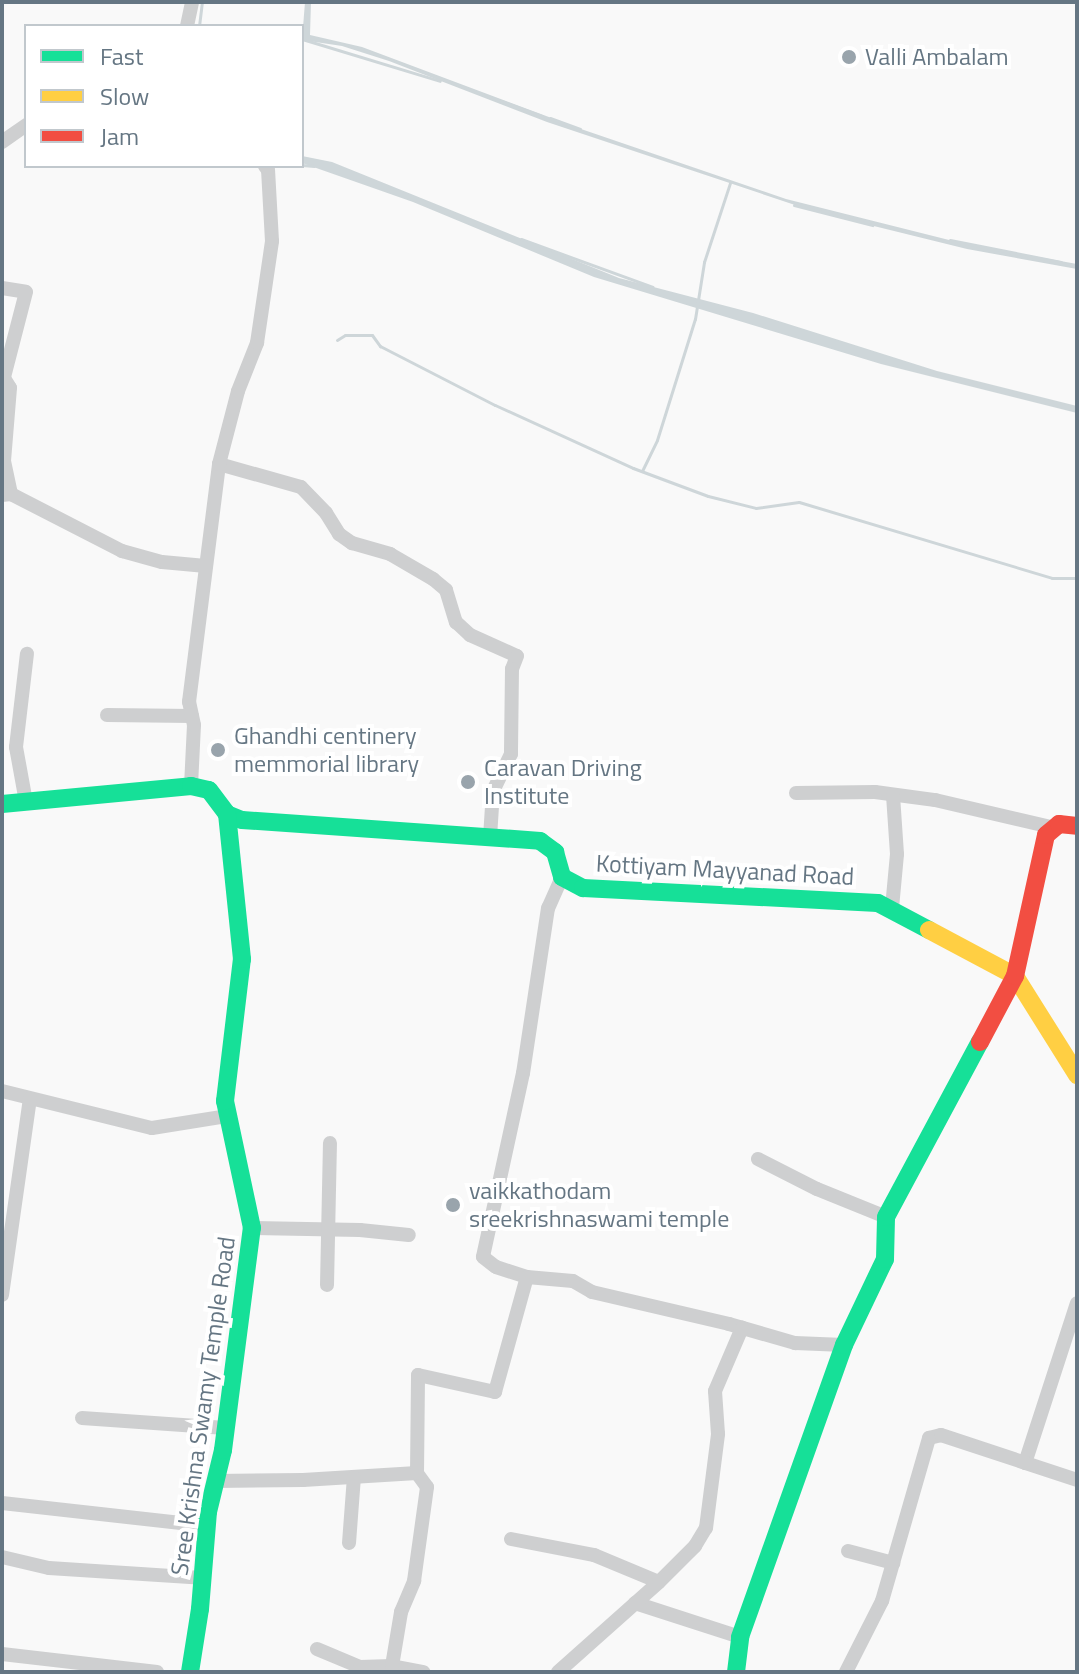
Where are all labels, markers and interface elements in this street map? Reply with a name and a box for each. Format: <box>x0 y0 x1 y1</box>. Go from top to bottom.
legend <box>24 24 304 168</box>
text: Fast <box>100 38 143 74</box>
place label: Valli Ambalam <box>865 43 1009 71</box>
marker: Valli Ambalam <box>840 48 858 66</box>
text: Slow <box>100 78 149 114</box>
text: Jam <box>100 118 139 154</box>
place label: Ghandhi centinery memmorial library <box>234 722 419 778</box>
marker: Ghandhi centinery memmorial library <box>209 741 227 759</box>
place label: Caravan Driving Institute <box>484 754 642 810</box>
marker: Caravan Driving Institute <box>459 773 477 791</box>
street label: Kottiyam Mayyanad Road <box>595 849 855 891</box>
place label: vaikkathodam sreekrishnaswami temple <box>469 1177 729 1233</box>
marker: vaikkathodam sreekrishnaswami temple <box>444 1196 462 1214</box>
street label: Sree Krishna Swamy Temple Road <box>165 1235 241 1577</box>

